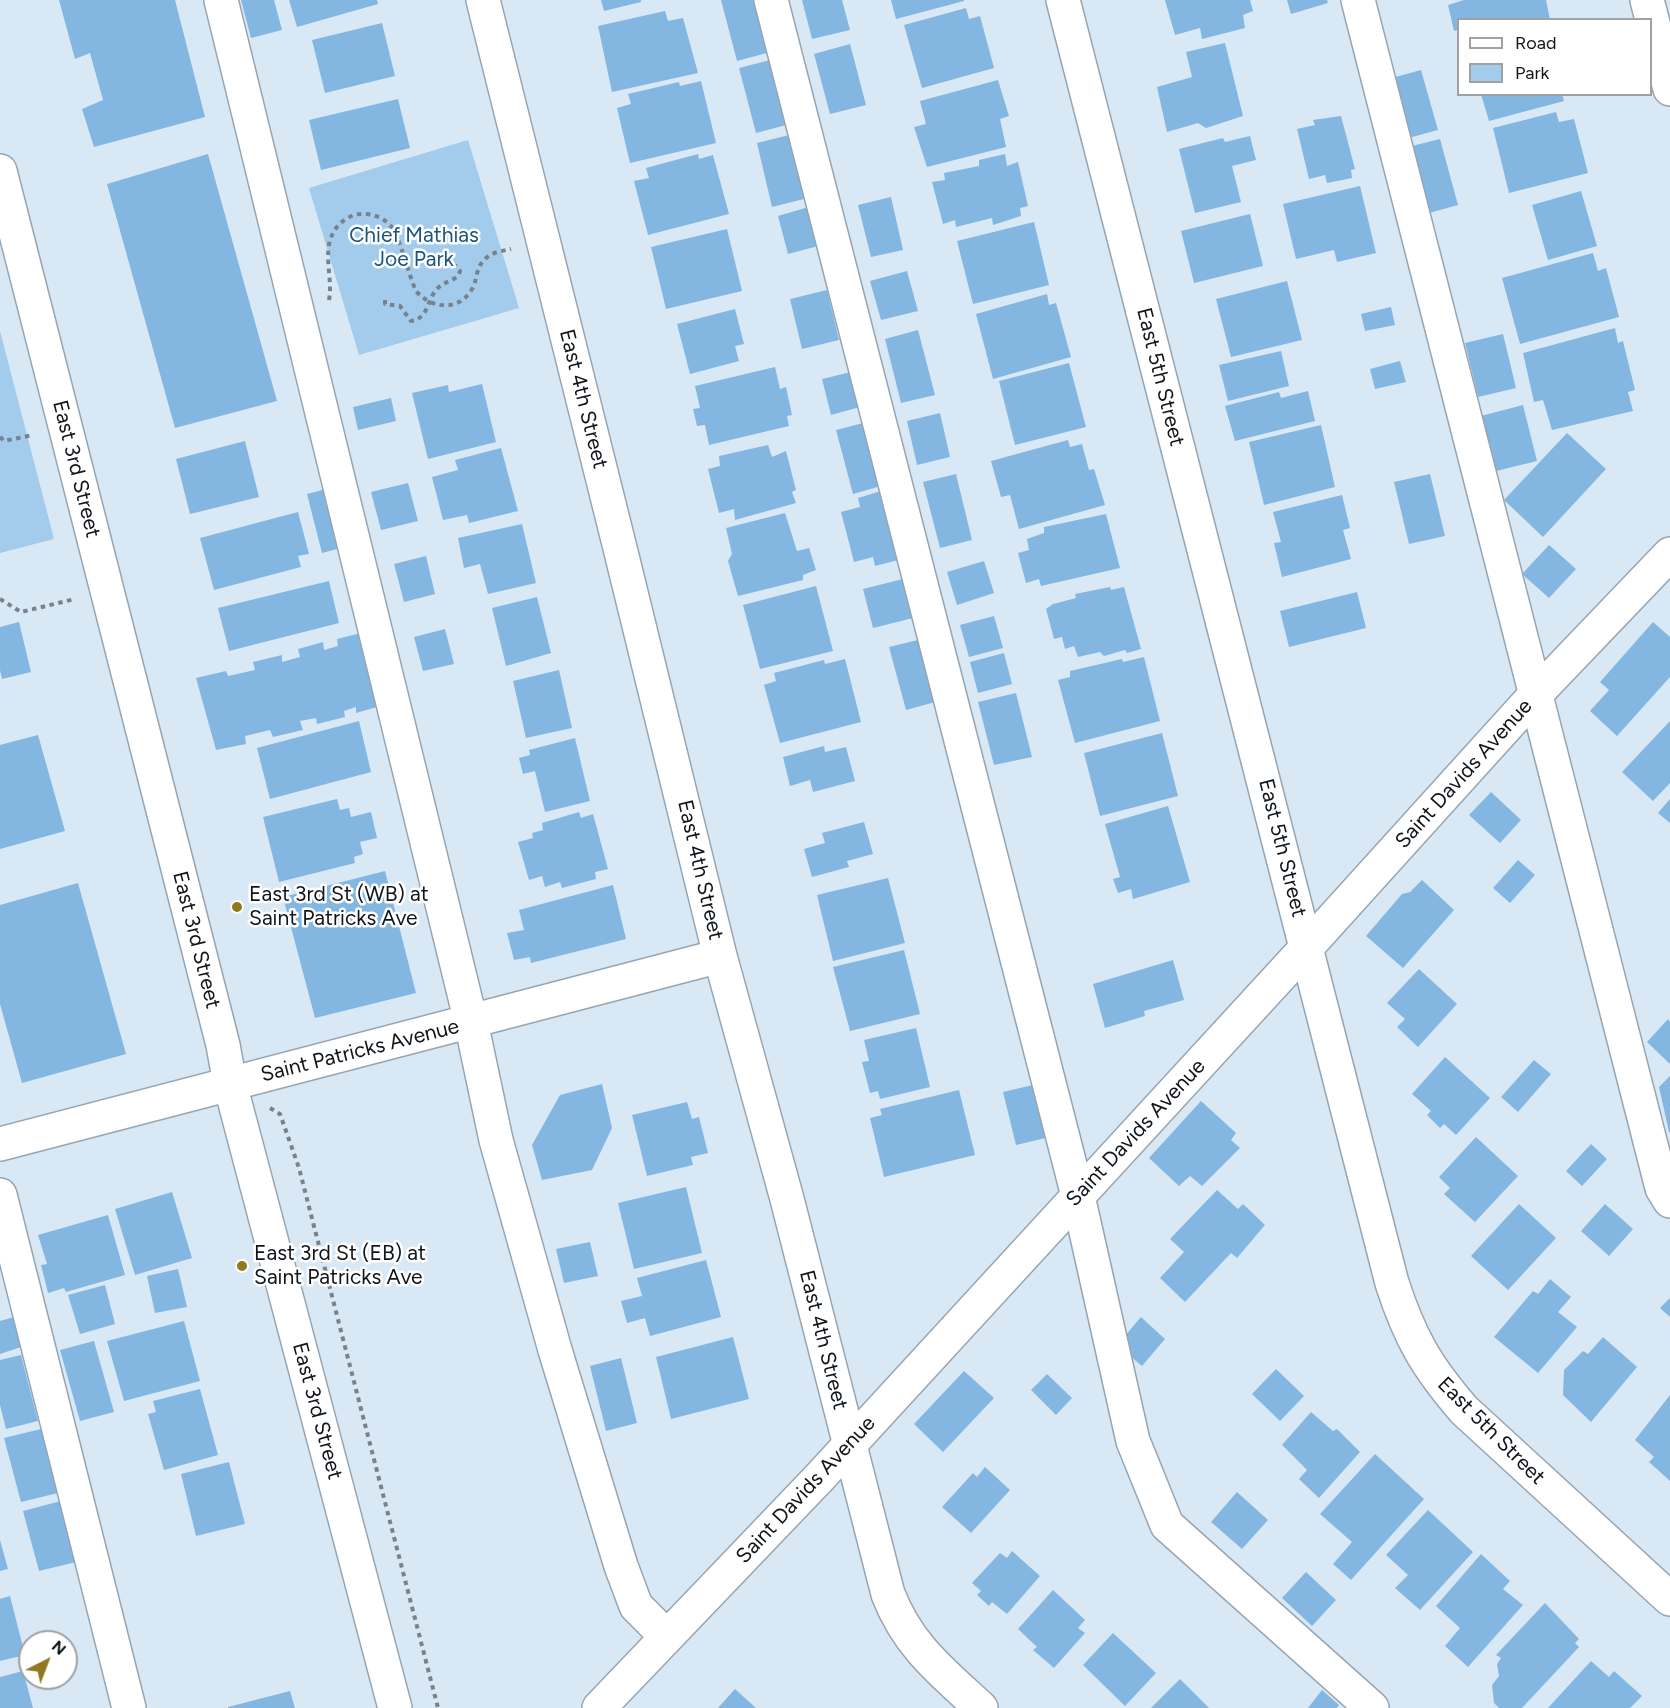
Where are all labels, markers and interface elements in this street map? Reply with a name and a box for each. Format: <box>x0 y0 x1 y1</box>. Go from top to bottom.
legend <box>1457 18 1652 96</box>
text: Road <box>1515 32 1556 54</box>
text: Park <box>1515 62 1549 84</box>
park label: Chief Mathias Joe Park <box>349 223 479 273</box>
street label: East 5th Street <box>1131 305 1189 449</box>
street label: East 4th Street <box>554 327 612 471</box>
street label: East 3rd Street <box>47 398 105 540</box>
street label: Saint Davids Avenue <box>1390 694 1538 854</box>
street label: East 5th Street <box>1253 776 1311 920</box>
street label: East 4th Street <box>672 798 728 942</box>
street label: East 3rd Street <box>167 869 225 1011</box>
place label: East 3rd St (WB) at Saint Patricks Ave <box>249 882 429 932</box>
marker: East 3rd St (WB) at Saint Patricks Ave <box>230 900 244 914</box>
street label: Saint Patricks Avenue <box>258 1014 462 1088</box>
street label: Saint Davids Avenue <box>1061 1054 1211 1212</box>
place label: East 3rd St (EB) at Saint Patricks Ave <box>254 1241 426 1291</box>
marker: East 3rd St (EB) at Saint Patricks Ave <box>235 1259 249 1273</box>
street label: East 4th Street <box>794 1268 852 1412</box>
street label: East 3rd Street <box>287 1340 347 1482</box>
street label: East 5th Street <box>1432 1372 1550 1490</box>
street label: Saint Davids Avenue <box>731 1411 881 1569</box>
north arrow <box>18 1630 78 1690</box>
text: N <box>48 1637 70 1659</box>

